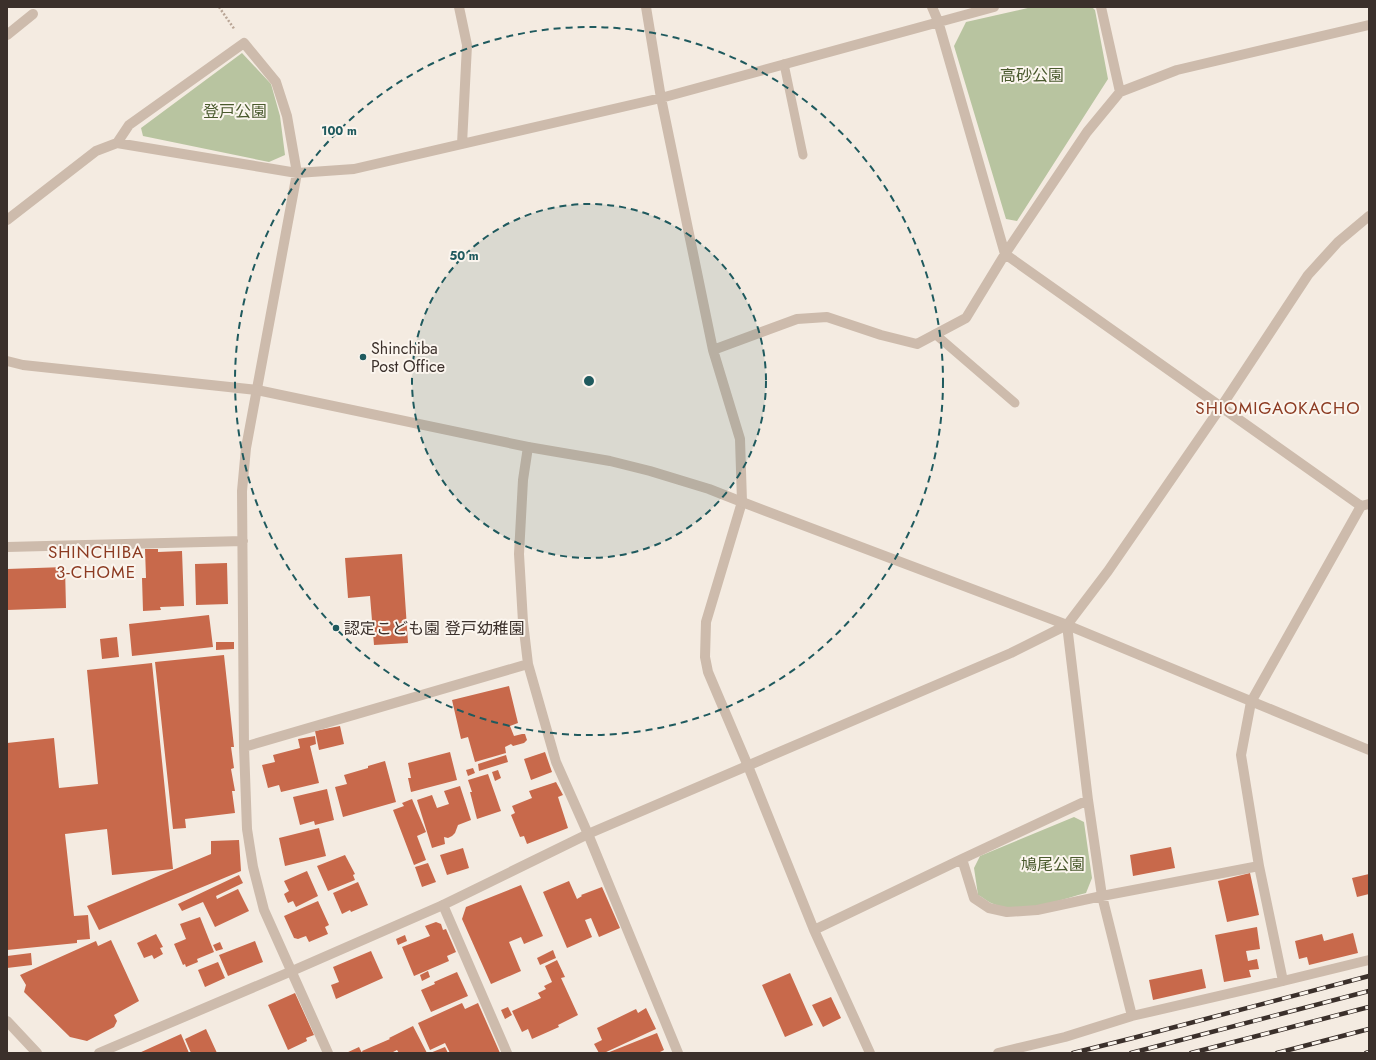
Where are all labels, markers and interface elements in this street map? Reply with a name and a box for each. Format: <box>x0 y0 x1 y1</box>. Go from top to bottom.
park label: 高砂公園 <box>1000 64 1064 87</box>
park label: 登戸公園 <box>203 100 267 123</box>
text: 100 m <box>321 122 357 140</box>
text: 50 m <box>449 247 479 265</box>
place label: Shinchiba Post Office <box>371 337 445 378</box>
marker: Shinchiba Post Office <box>358 352 368 362</box>
centre of rings <box>582 374 596 388</box>
district label: SHIOMIGAOKACHO <box>1195 396 1361 420</box>
district label: SHINCHIBA 3-CHOME <box>48 540 144 584</box>
place label: 認定こども園 登戸幼稚園 <box>344 617 525 640</box>
marker: 認定こども園 登戸幼稚園 <box>331 623 341 633</box>
park label: 鳩尾公園 <box>1021 853 1085 876</box>

